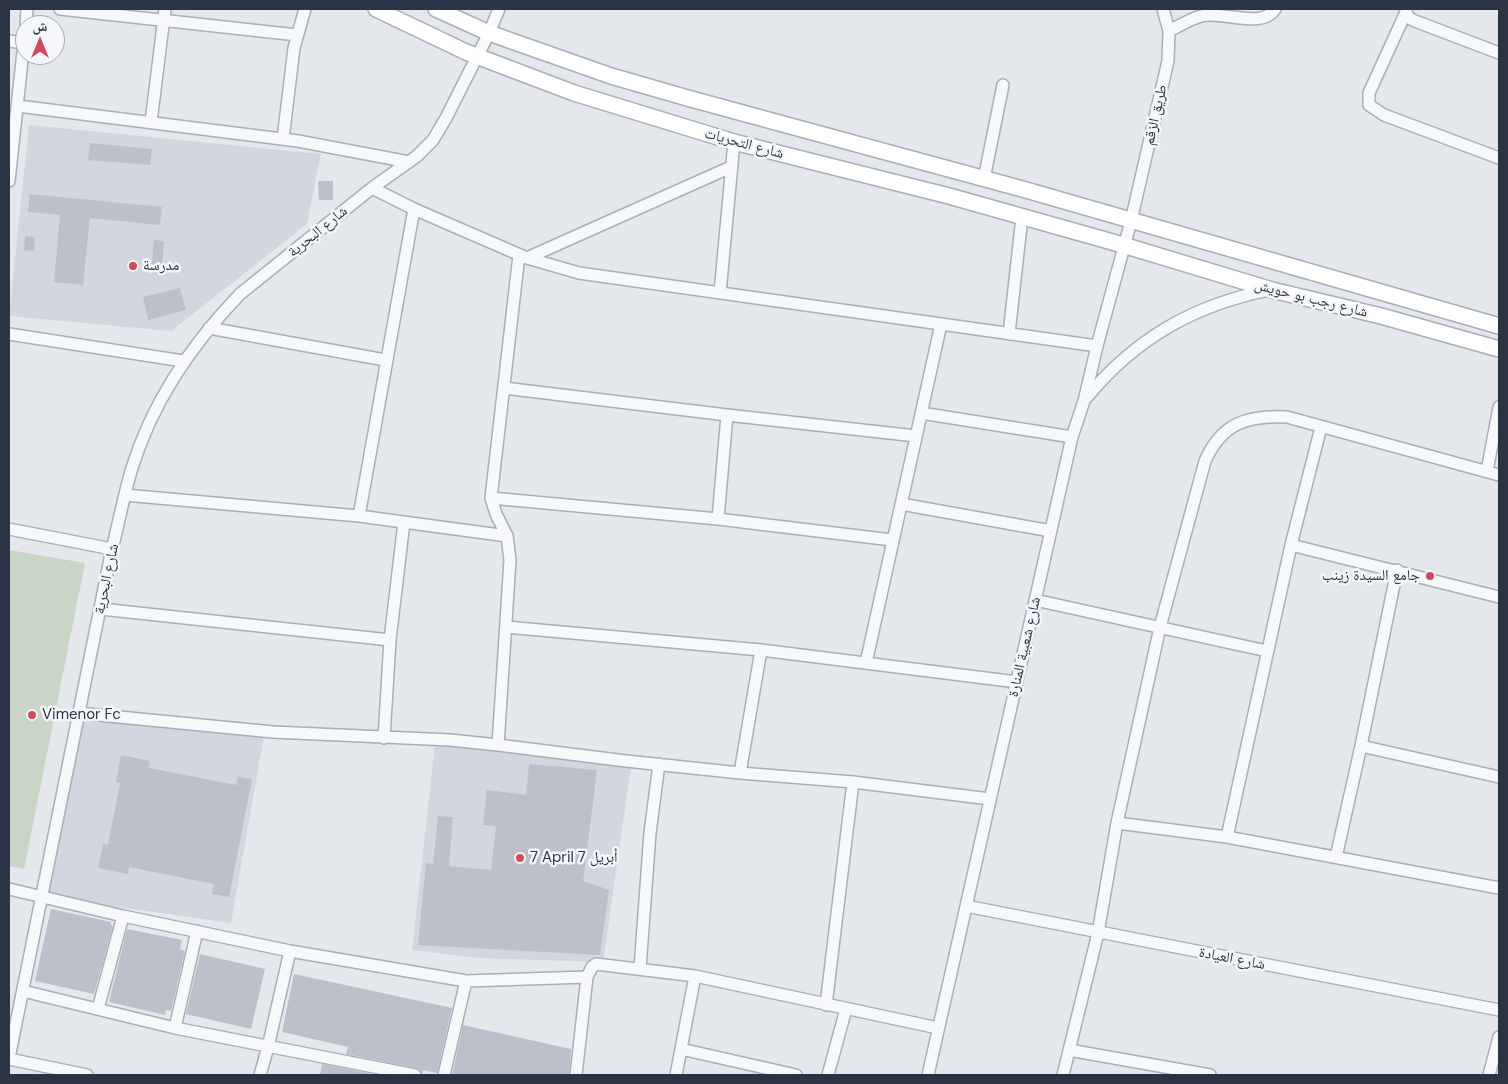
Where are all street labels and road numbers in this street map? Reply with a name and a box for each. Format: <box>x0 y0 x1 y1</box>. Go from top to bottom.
street label: طريق الزقم <box>1140 83 1172 147</box>
street label: شارع التحريات <box>702 125 786 163</box>
street label: شارع البحرية <box>285 202 351 262</box>
street label: شارع رجب بو حويش <box>1252 276 1370 322</box>
street label: شارع البحرية <box>91 542 123 616</box>
street label: شارع شعبية المنارة <box>1005 595 1045 699</box>
street label: شارع العيادة <box>1197 944 1267 974</box>

